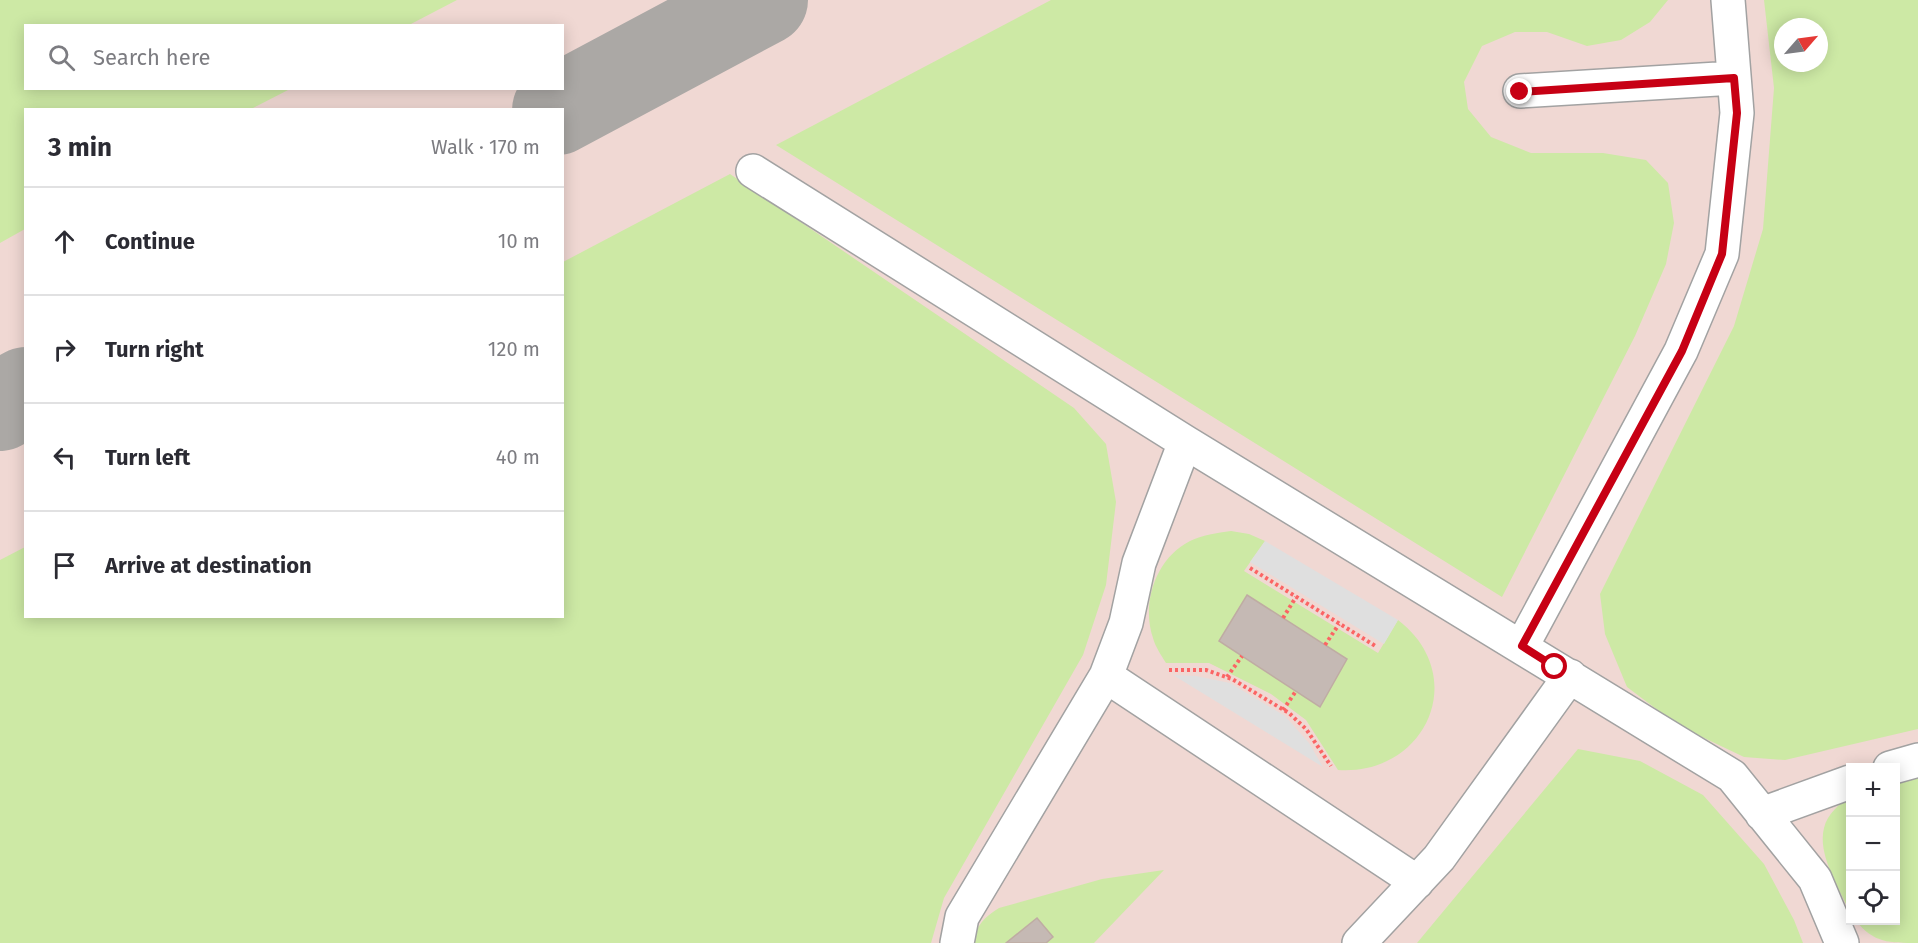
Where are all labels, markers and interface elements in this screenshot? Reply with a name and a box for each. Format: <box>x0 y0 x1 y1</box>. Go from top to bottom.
north arrow <box>1774 18 1828 72</box>
search box <box>24 24 564 90</box>
icon: search <box>45 41 78 74</box>
text: Search here <box>93 44 211 71</box>
route end <box>1506 78 1532 104</box>
text: 3 min <box>48 132 112 163</box>
text: Walk · 170 m <box>431 135 540 159</box>
icon: ahead <box>48 225 81 258</box>
text: Continue <box>105 228 195 255</box>
text: 10 m <box>498 229 540 253</box>
icon: right <box>48 333 81 366</box>
text: Turn right <box>105 336 204 363</box>
text: 120 m <box>488 337 540 361</box>
icon: left <box>48 441 81 474</box>
text: Turn left <box>105 444 190 471</box>
text: 40 m <box>496 445 540 469</box>
icon: arrive <box>48 549 81 582</box>
text: Arrive at destination <box>105 552 312 579</box>
route start <box>1541 653 1567 679</box>
map controls <box>1846 763 1900 925</box>
button: + <box>1846 763 1900 817</box>
button: − <box>1846 817 1900 871</box>
button: locate <box>1846 871 1900 925</box>

